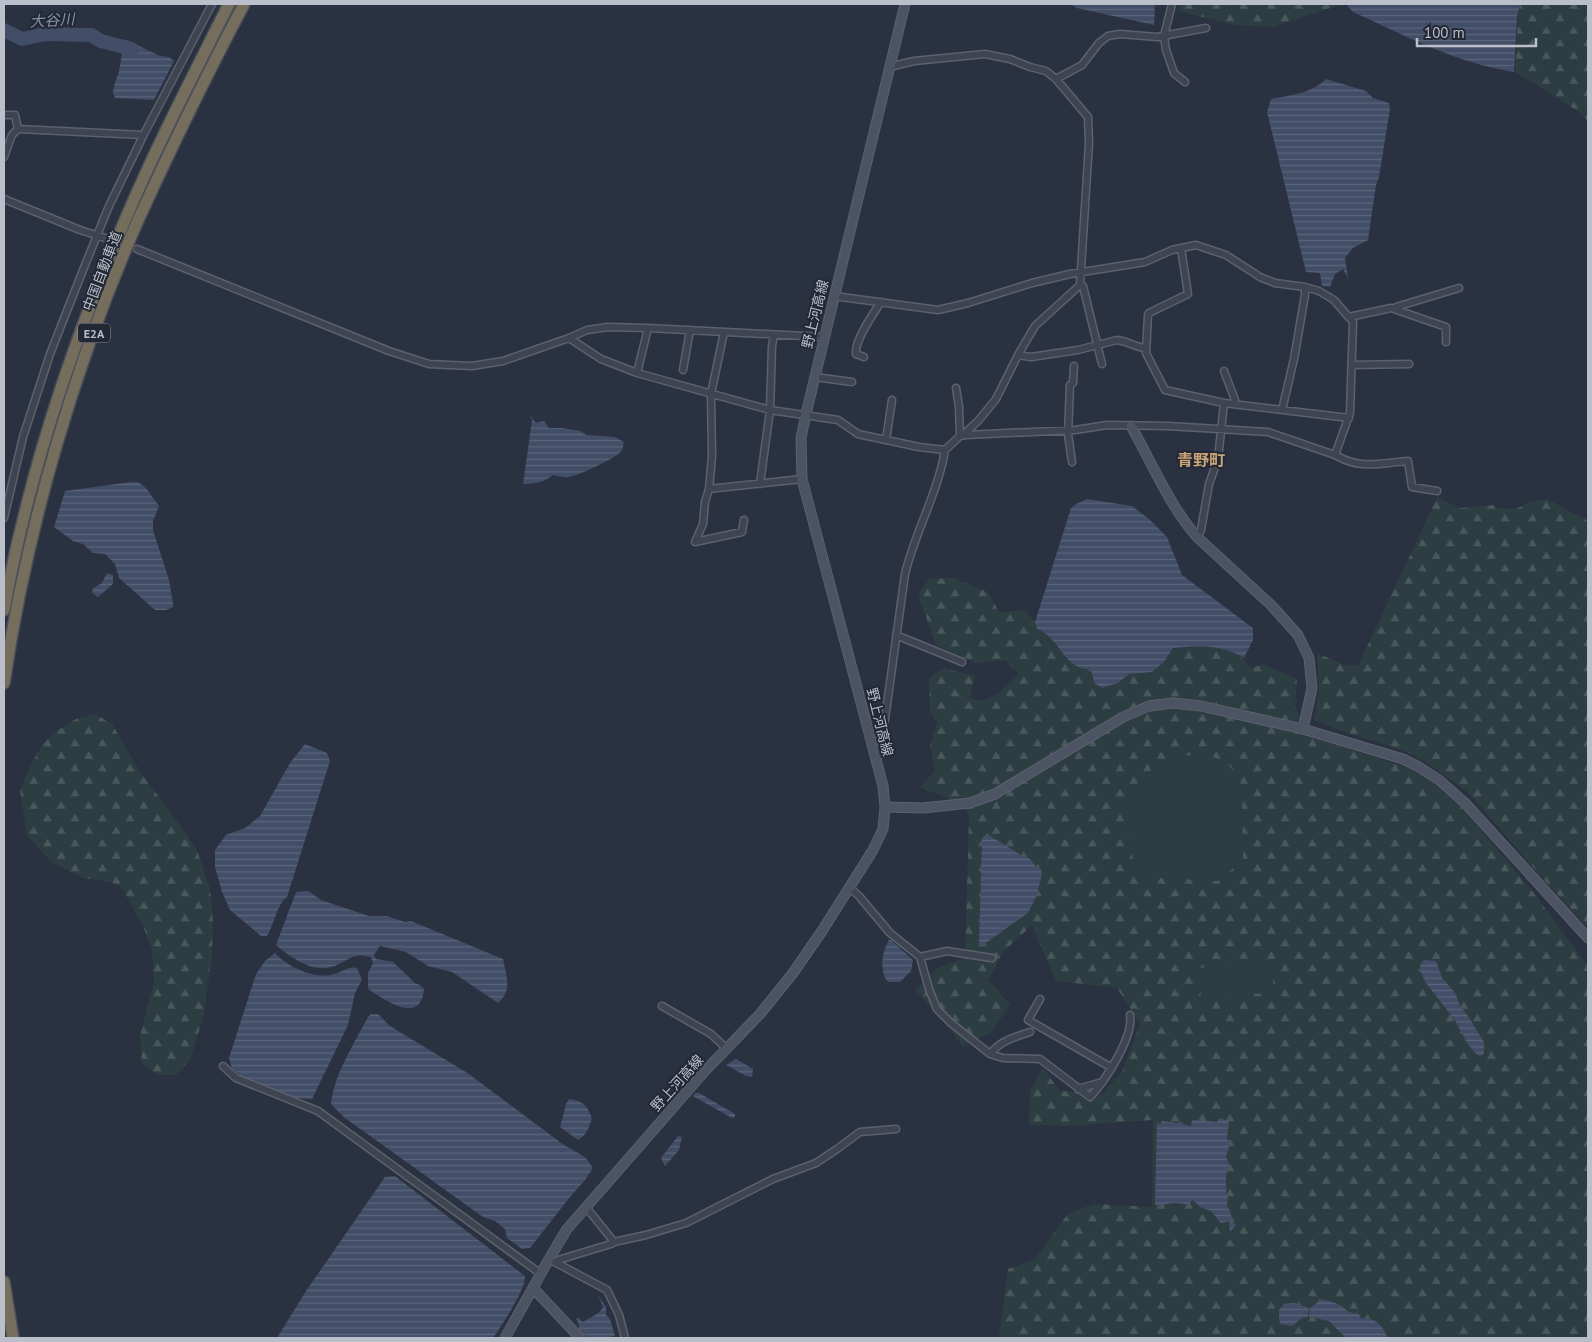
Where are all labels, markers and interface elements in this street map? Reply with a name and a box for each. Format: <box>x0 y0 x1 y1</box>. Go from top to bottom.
water label: 大谷川 <box>29 9 77 31</box>
scale bar <box>1417 15 1536 47</box>
text: 100 m <box>1424 23 1465 42</box>
street label: 中国自動車道 <box>79 229 125 313</box>
street label: 野上河高線 <box>798 278 832 350</box>
road number: E2A <box>78 323 110 342</box>
district label: 青野町 <box>1177 450 1225 470</box>
street label: 野上河高線 <box>863 686 897 758</box>
street label: 野上河高線 <box>647 1051 707 1115</box>

